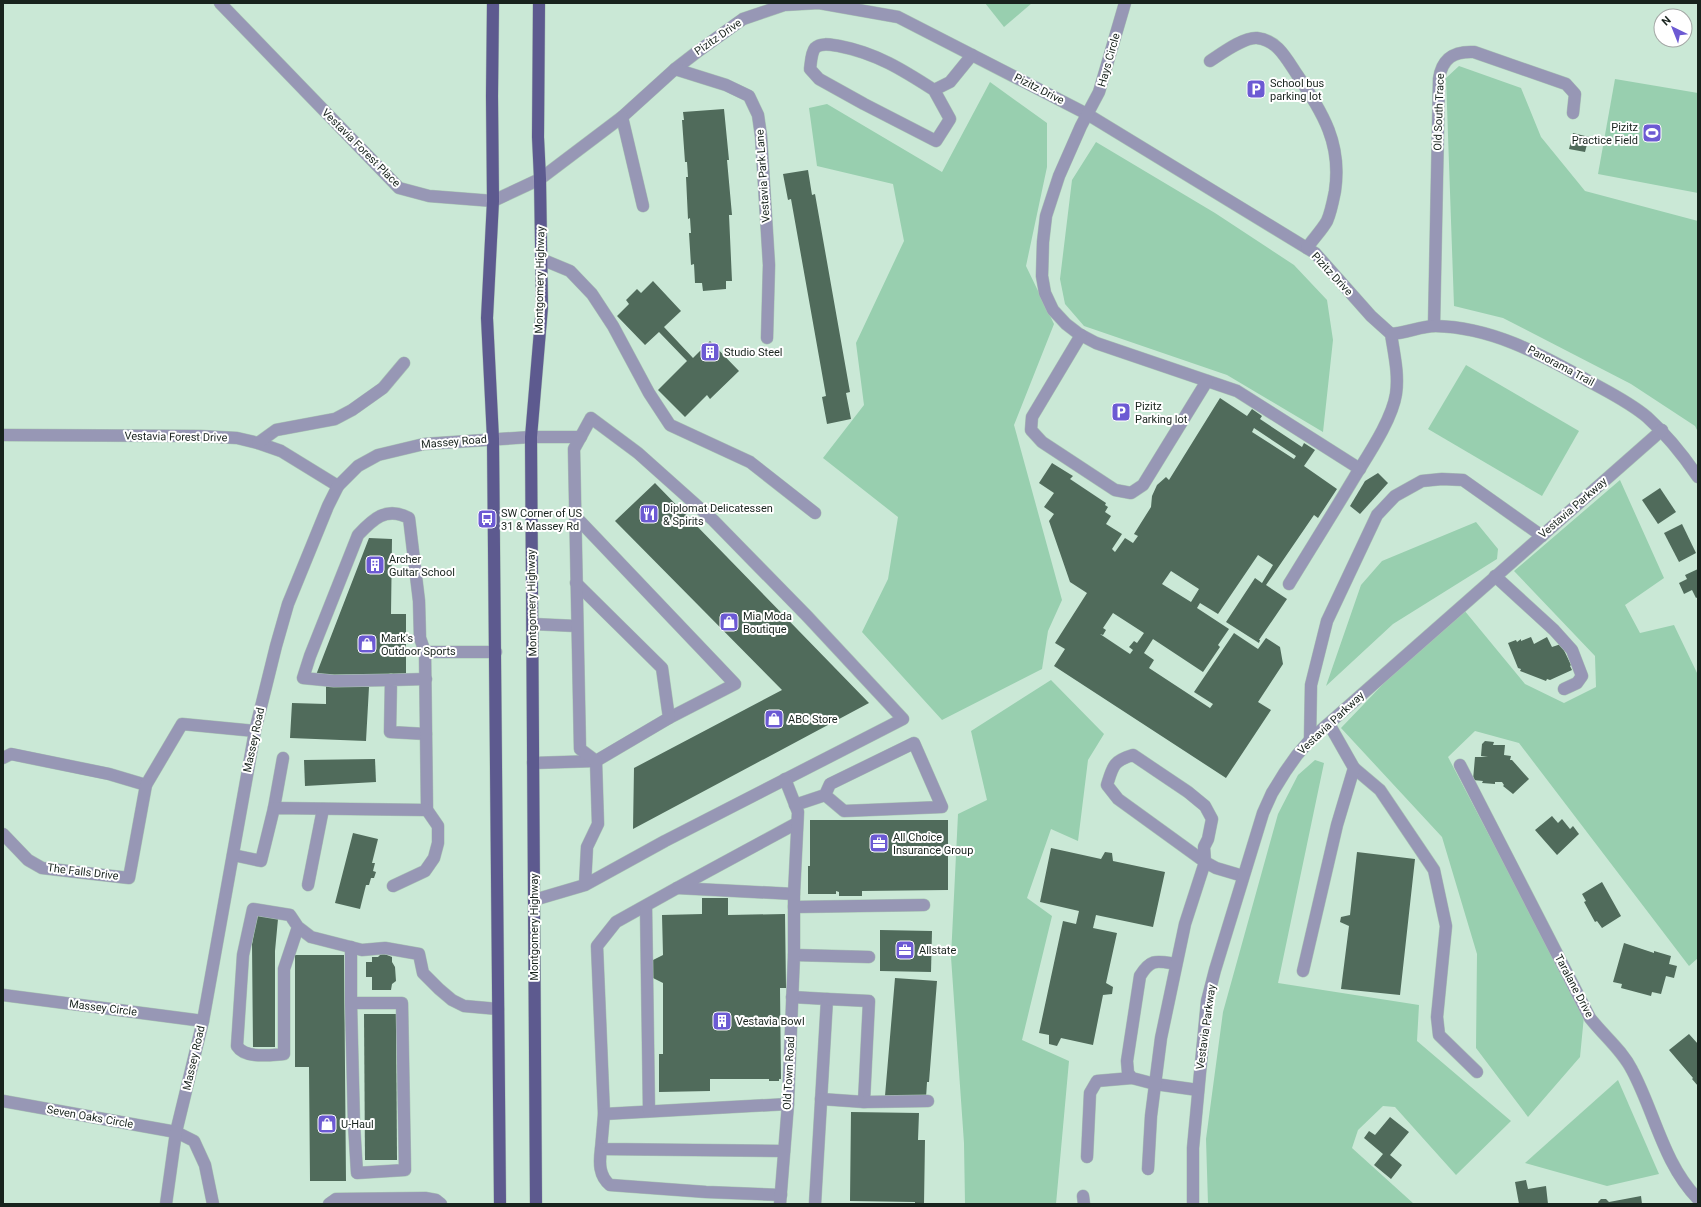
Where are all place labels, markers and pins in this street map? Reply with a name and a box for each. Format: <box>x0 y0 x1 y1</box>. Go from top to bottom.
place label: School bus parking lot <box>1270 77 1325 103</box>
parking icon: School bus parking lot <box>1245 78 1267 100</box>
place label: Pizitz Practice Field <box>1572 121 1639 147</box>
sports icon: Pizitz Practice Field <box>1641 122 1663 144</box>
building icon: Studio Steel <box>699 341 721 363</box>
place label: Studio Steel <box>724 346 783 359</box>
place label: Pizitz Parking lot <box>1135 400 1188 426</box>
parking icon: Pizitz Parking lot <box>1110 401 1132 423</box>
place label: Diplomat Delicatessen & Spirits <box>663 502 773 528</box>
restaurant icon: Diplomat Delicatessen & Spirits <box>638 503 660 525</box>
place label: SW Corner of US 31 & Massey Rd <box>501 507 583 533</box>
bus stop icon: SW Corner of US 31 & Massey Rd <box>476 508 498 530</box>
place label: Archer Gultar School <box>389 553 455 579</box>
building icon: Archer Gultar School <box>364 554 386 576</box>
place label: Mia Moda Boutique <box>743 610 792 636</box>
shop icon: Mia Moda Boutique <box>718 611 740 633</box>
place label: Mark's Outdoor Sports <box>381 632 456 658</box>
shop icon: Mark's Outdoor Sports <box>356 633 378 655</box>
shop icon: ABC Store <box>763 708 785 730</box>
place label: ABC Store <box>788 713 838 726</box>
place label: All Choice Insurance Group <box>893 831 973 857</box>
office icon: All Choice Insurance Group <box>868 832 890 854</box>
office icon: Allstate <box>894 939 916 961</box>
place label: Allstate <box>919 944 956 957</box>
building icon: Vestavia Bowl <box>711 1010 733 1032</box>
place label: Vestavia Bowl <box>736 1015 805 1028</box>
shop icon: U-Haul <box>316 1113 338 1135</box>
place label: U-Haul <box>341 1118 374 1131</box>

